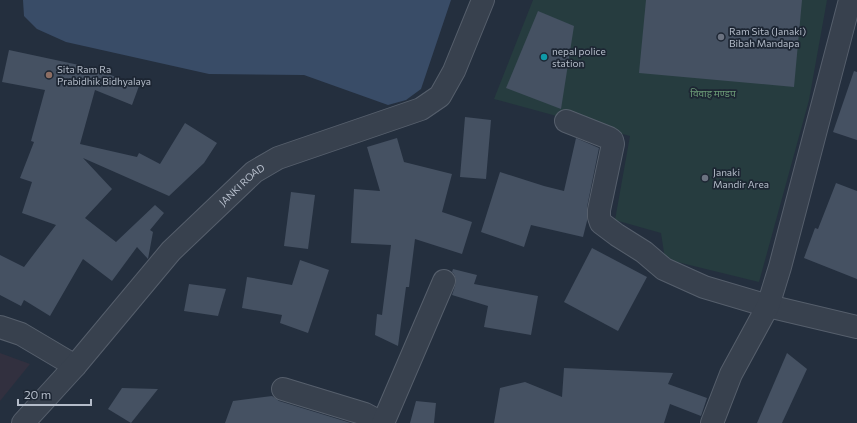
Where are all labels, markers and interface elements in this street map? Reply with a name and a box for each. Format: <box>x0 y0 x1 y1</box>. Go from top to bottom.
place label: Ram Sita (Janaki) Bibah Mandapa <box>729 25 806 49</box>
marker: Ram Sita (Janaki) Bibah Mandapa <box>716 32 726 42</box>
place label: nepal police station <box>552 45 606 69</box>
marker: nepal police station <box>539 52 549 62</box>
place label: Sita Ram Ra Prabidhik Bidhyalaya <box>57 63 151 87</box>
marker: Sita Ram Ra Prabidhik Bidhyalaya <box>44 70 54 80</box>
park label: विवाह मण्डप <box>690 87 736 99</box>
street label: JANKI ROAD <box>216 161 267 208</box>
place label: Janaki Mandir Area <box>713 166 769 190</box>
marker: Janaki Mandir Area <box>700 173 710 183</box>
scale bar <box>18 381 91 407</box>
text: 20 m <box>24 387 51 401</box>

